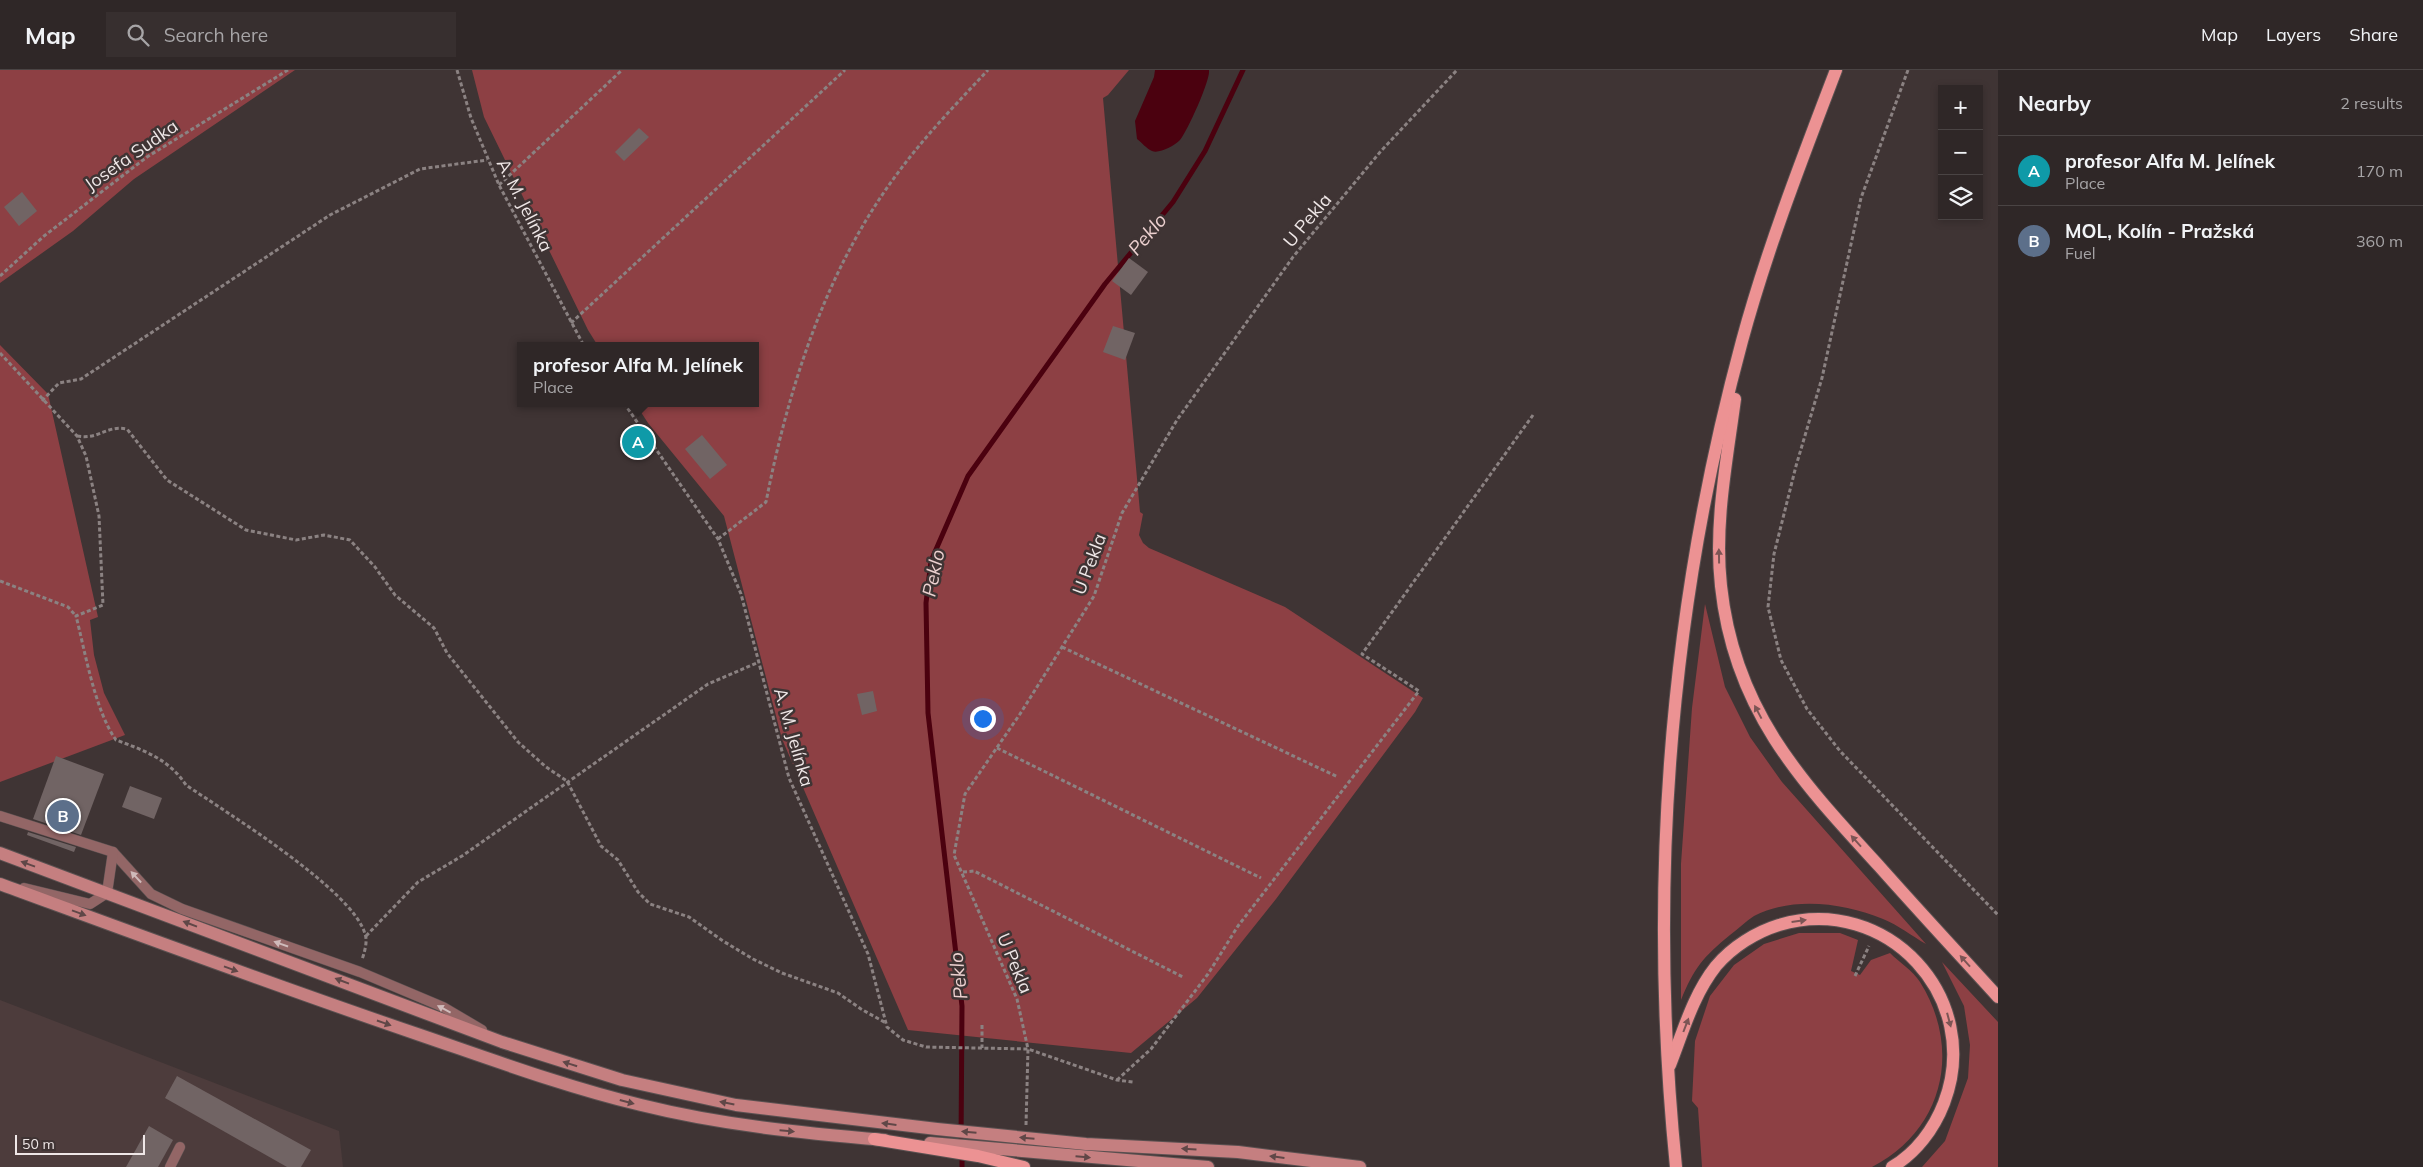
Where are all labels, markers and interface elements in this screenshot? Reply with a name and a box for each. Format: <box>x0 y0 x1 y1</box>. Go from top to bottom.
search box <box>106 12 456 57</box>
text: Map <box>25 20 76 50</box>
icon: search <box>124 21 152 49</box>
text: Search here <box>164 23 268 47</box>
text: Map <box>2201 23 2238 46</box>
text: Layers <box>2266 23 2321 46</box>
text: Share <box>2349 23 2398 46</box>
map controls <box>1938 85 1983 220</box>
button: + <box>1938 85 1983 130</box>
text: Nearby <box>2018 90 2091 116</box>
text: 2 results <box>2340 93 2403 113</box>
street label: Josefa Sudka <box>80 114 182 196</box>
button: − <box>1938 130 1983 175</box>
text: profesor Alfa M. Jelínek <box>2065 149 2275 173</box>
street label: A. M. Jelínka <box>492 155 558 255</box>
text: A <box>2028 161 2040 181</box>
text: 170 m <box>2356 161 2403 181</box>
text: Place <box>2065 173 2105 193</box>
button: layers <box>1938 175 1983 220</box>
street label: U Pekla <box>1278 188 1336 252</box>
water label: Peklo <box>1123 208 1172 260</box>
text: MOL, Kolín - Pražská <box>2065 219 2254 243</box>
text: B <box>2028 231 2040 251</box>
text: 360 m <box>2356 231 2403 251</box>
text: Fuel <box>2065 243 2096 263</box>
popup <box>517 342 759 407</box>
text: profesor Alfa M. Jelínek <box>533 353 743 377</box>
text: Place <box>533 377 573 397</box>
pin: A <box>622 423 654 461</box>
street label: U Pekla <box>1067 530 1111 598</box>
water label: Peklo <box>916 547 950 599</box>
one-way arrow <box>1715 547 1723 563</box>
street label: A. M. Jelínka <box>769 685 819 789</box>
one-way arrow <box>1754 705 1762 719</box>
your location <box>970 706 996 732</box>
pin: B <box>47 797 79 835</box>
one-way arrow <box>1850 835 1862 847</box>
one-way arrow <box>20 860 35 868</box>
one-way arrow <box>130 872 142 884</box>
one-way arrow <box>71 910 86 917</box>
one-way arrow <box>1791 917 1807 925</box>
one-way arrow <box>182 920 197 927</box>
street label: U Pekla <box>992 929 1038 997</box>
one-way arrow <box>274 940 289 947</box>
water label: Peklo <box>944 951 972 1001</box>
one-way arrow <box>1959 956 1971 968</box>
one-way arrow <box>224 965 239 973</box>
one-way arrow <box>334 977 349 984</box>
one-way arrow <box>437 1005 452 1013</box>
one-way arrow <box>1945 1012 1953 1028</box>
one-way arrow <box>1682 1017 1690 1032</box>
one-way arrow <box>377 1020 392 1027</box>
one-way arrow <box>562 1060 577 1068</box>
one-way arrow <box>620 1098 635 1106</box>
one-way arrow <box>720 1099 735 1107</box>
one-way arrow <box>880 1120 896 1128</box>
one-way arrow <box>779 1128 795 1136</box>
one-way arrow <box>961 1128 977 1136</box>
scale bar <box>15 1132 145 1155</box>
one-way arrow <box>1019 1134 1035 1142</box>
text: 50 m <box>22 1135 55 1153</box>
one-way arrow <box>1181 1145 1197 1153</box>
one-way arrow <box>1269 1152 1285 1160</box>
one-way arrow <box>1076 1153 1092 1161</box>

